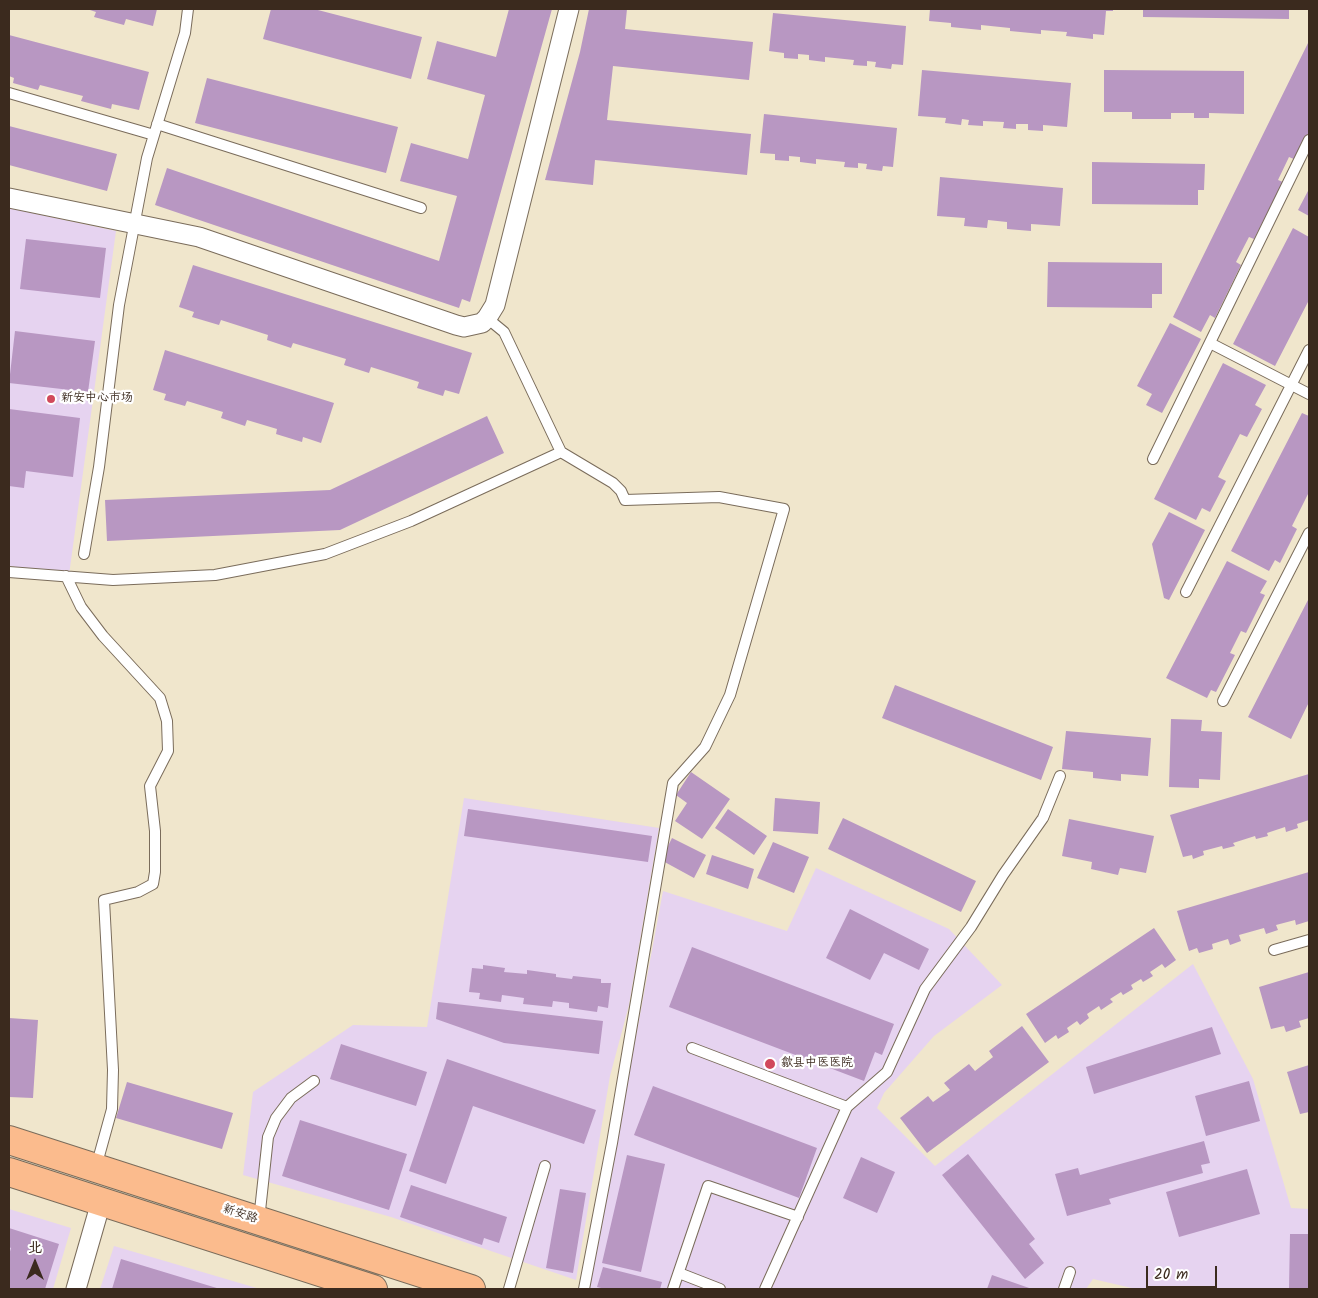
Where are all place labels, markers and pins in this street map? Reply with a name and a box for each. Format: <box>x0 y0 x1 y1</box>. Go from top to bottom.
place label: 新安中心市场 <box>61 392 133 406</box>
marker: 新安中心市场 <box>45 393 57 405</box>
marker: 歙县中医医院 <box>763 1057 777 1071</box>
place label: 歙县中医医院 <box>781 1057 853 1071</box>

